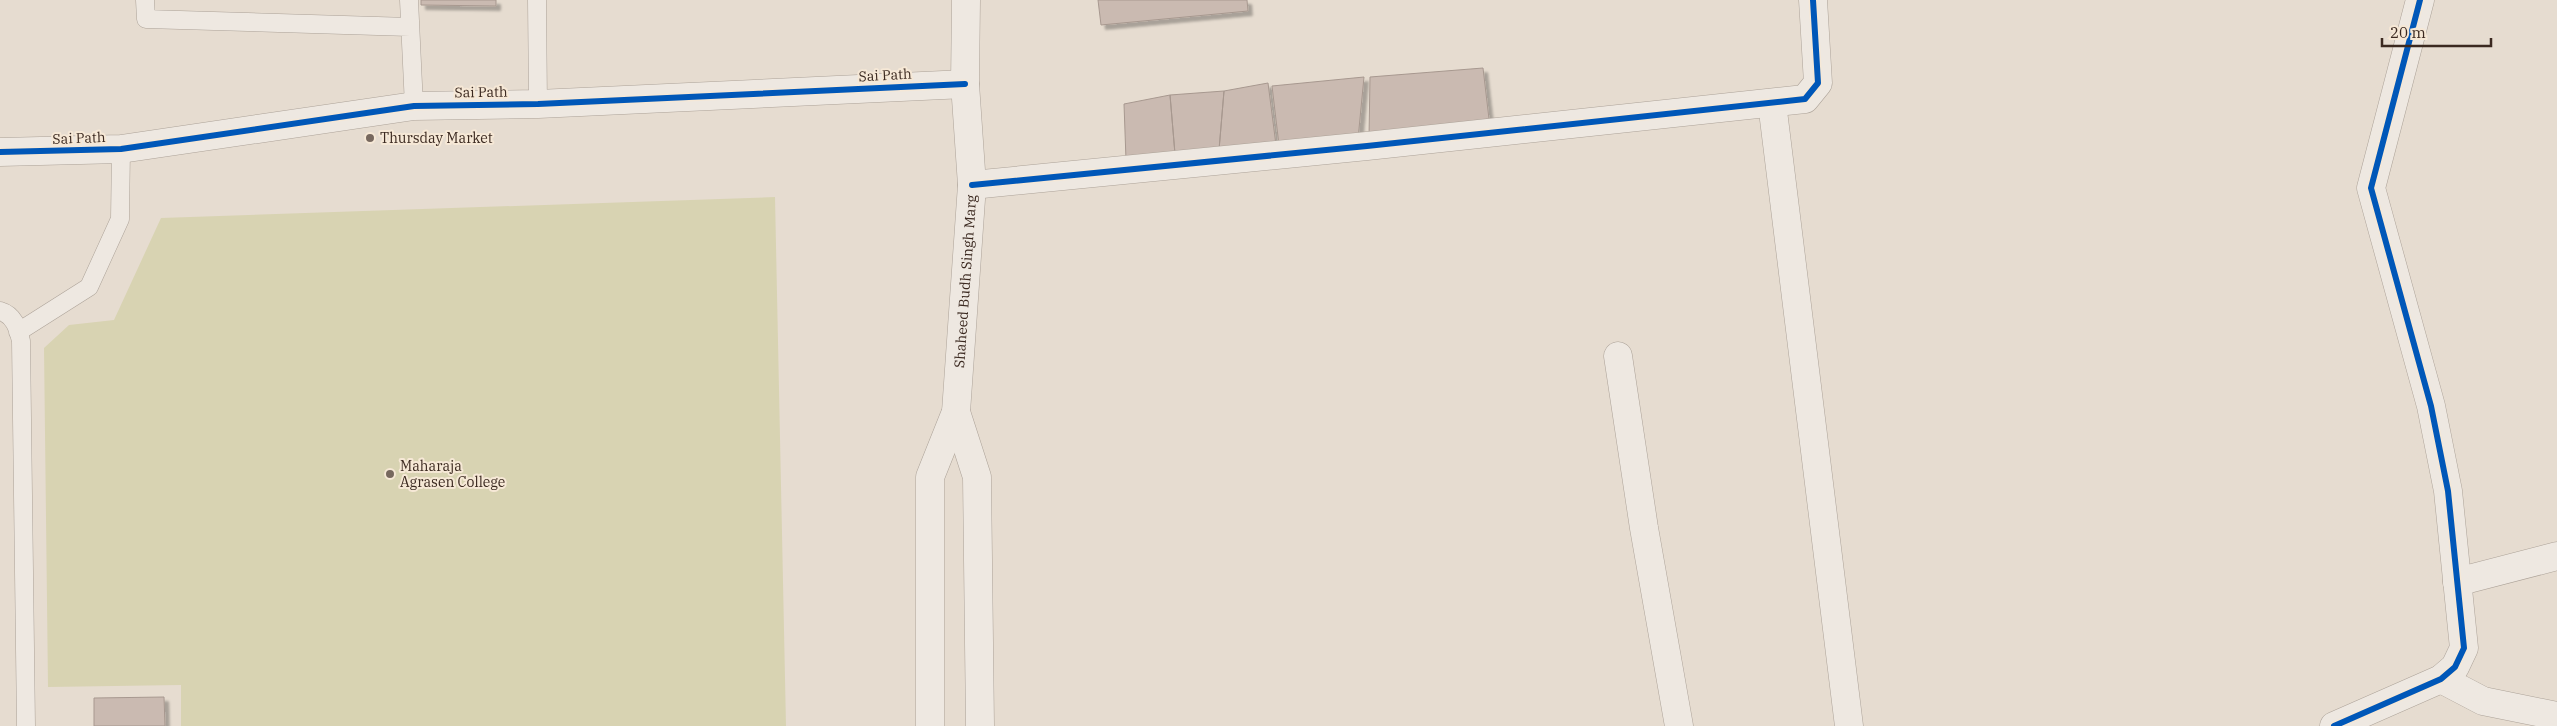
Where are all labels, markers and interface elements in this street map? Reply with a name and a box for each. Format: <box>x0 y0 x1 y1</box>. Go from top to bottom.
scale bar <box>2382 15 2491 47</box>
text: 20 m <box>2390 23 2426 42</box>
street label: Sai Path <box>858 65 912 85</box>
street label: Sai Path <box>454 83 508 101</box>
street label: Sai Path <box>52 128 106 148</box>
place label: Thursday Market <box>380 129 493 147</box>
marker: Thursday Market <box>364 132 376 144</box>
street label: Shaheed Budh Singh Marg <box>950 194 980 369</box>
place label: Maharaja Agrasen College <box>400 457 505 491</box>
marker: Maharaja Agrasen College <box>384 468 396 480</box>

